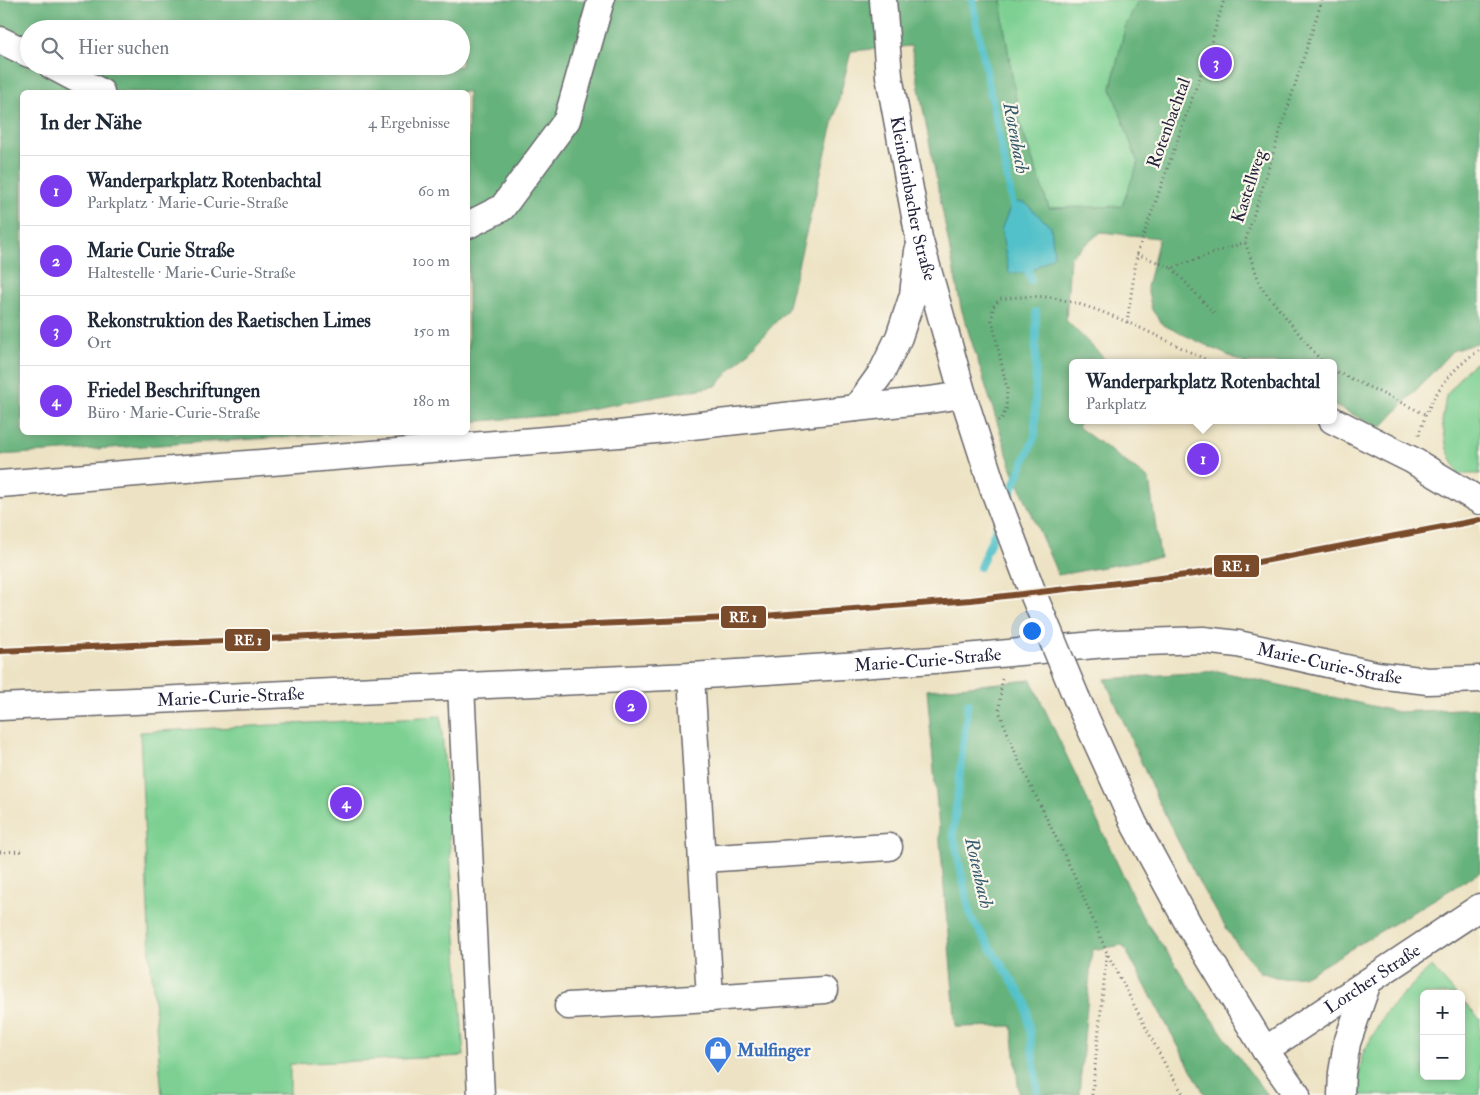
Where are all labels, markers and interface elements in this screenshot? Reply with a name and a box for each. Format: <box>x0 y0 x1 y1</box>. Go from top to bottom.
search box <box>20 20 470 75</box>
icon: search <box>38 34 66 62</box>
text: Hier suchen <box>78 36 169 60</box>
pin: 3 <box>1200 44 1232 82</box>
street label: Rotenbachtal <box>1142 74 1196 171</box>
water label: Rotenbach <box>997 99 1035 176</box>
text: In der Nähe <box>40 109 142 136</box>
text: 4 Ergebnisse <box>368 113 450 133</box>
street label: Kleindeinbacher Straße <box>885 114 942 284</box>
street label: Kastellweg <box>1226 145 1272 226</box>
text: Wanderparkplatz Rotenbachtal <box>87 169 321 193</box>
text: 1 <box>53 181 59 201</box>
text: 60 m <box>418 181 450 201</box>
text: Parkplatz · Marie-Curie-Straße <box>87 193 288 213</box>
text: Marie Curie Straße <box>87 239 234 263</box>
text: 2 <box>52 251 60 271</box>
text: 100 m <box>412 251 450 271</box>
text: Haltestelle · Marie-Curie-Straße <box>87 263 296 283</box>
text: Rekonstruktion des Raetischen Limes <box>87 309 371 333</box>
text: 3 <box>53 321 59 341</box>
text: 150 m <box>413 321 450 341</box>
text: Ort <box>87 333 111 353</box>
popup <box>1069 359 1337 424</box>
text: Wanderparkplatz Rotenbachtal <box>1086 370 1320 394</box>
text: Friedel Beschriftungen <box>87 379 260 403</box>
text: 4 <box>52 391 60 411</box>
text: 180 m <box>413 391 450 411</box>
text: Parkplatz <box>1086 394 1146 414</box>
text: Büro · Marie-Curie-Straße <box>87 403 260 423</box>
pin: 1 <box>1187 440 1219 478</box>
line badge: RE 1 <box>1213 554 1260 578</box>
text: RE 1 <box>1222 558 1250 575</box>
line badge: RE 1 <box>720 605 767 629</box>
text: RE 1 <box>729 609 757 626</box>
your location <box>1019 618 1045 644</box>
line badge: RE 1 <box>224 628 271 652</box>
text: RE 1 <box>234 632 262 649</box>
street label: Marie-Curie-Straße <box>1255 637 1404 689</box>
street label: Marie-Curie-Straße <box>853 642 1003 677</box>
street label: Marie-Curie-Straße <box>157 682 305 711</box>
pin: 2 <box>615 687 647 725</box>
pin: 4 <box>330 784 362 822</box>
water label: Rotenbach <box>959 834 999 911</box>
street label: Lorcher Straße <box>1320 938 1425 1019</box>
map controls <box>1420 990 1465 1080</box>
button: + <box>1420 990 1465 1035</box>
shop icon: Mulfinger <box>703 1035 733 1074</box>
button: − <box>1420 1035 1465 1080</box>
place label: Mulfinger <box>736 1039 811 1062</box>

